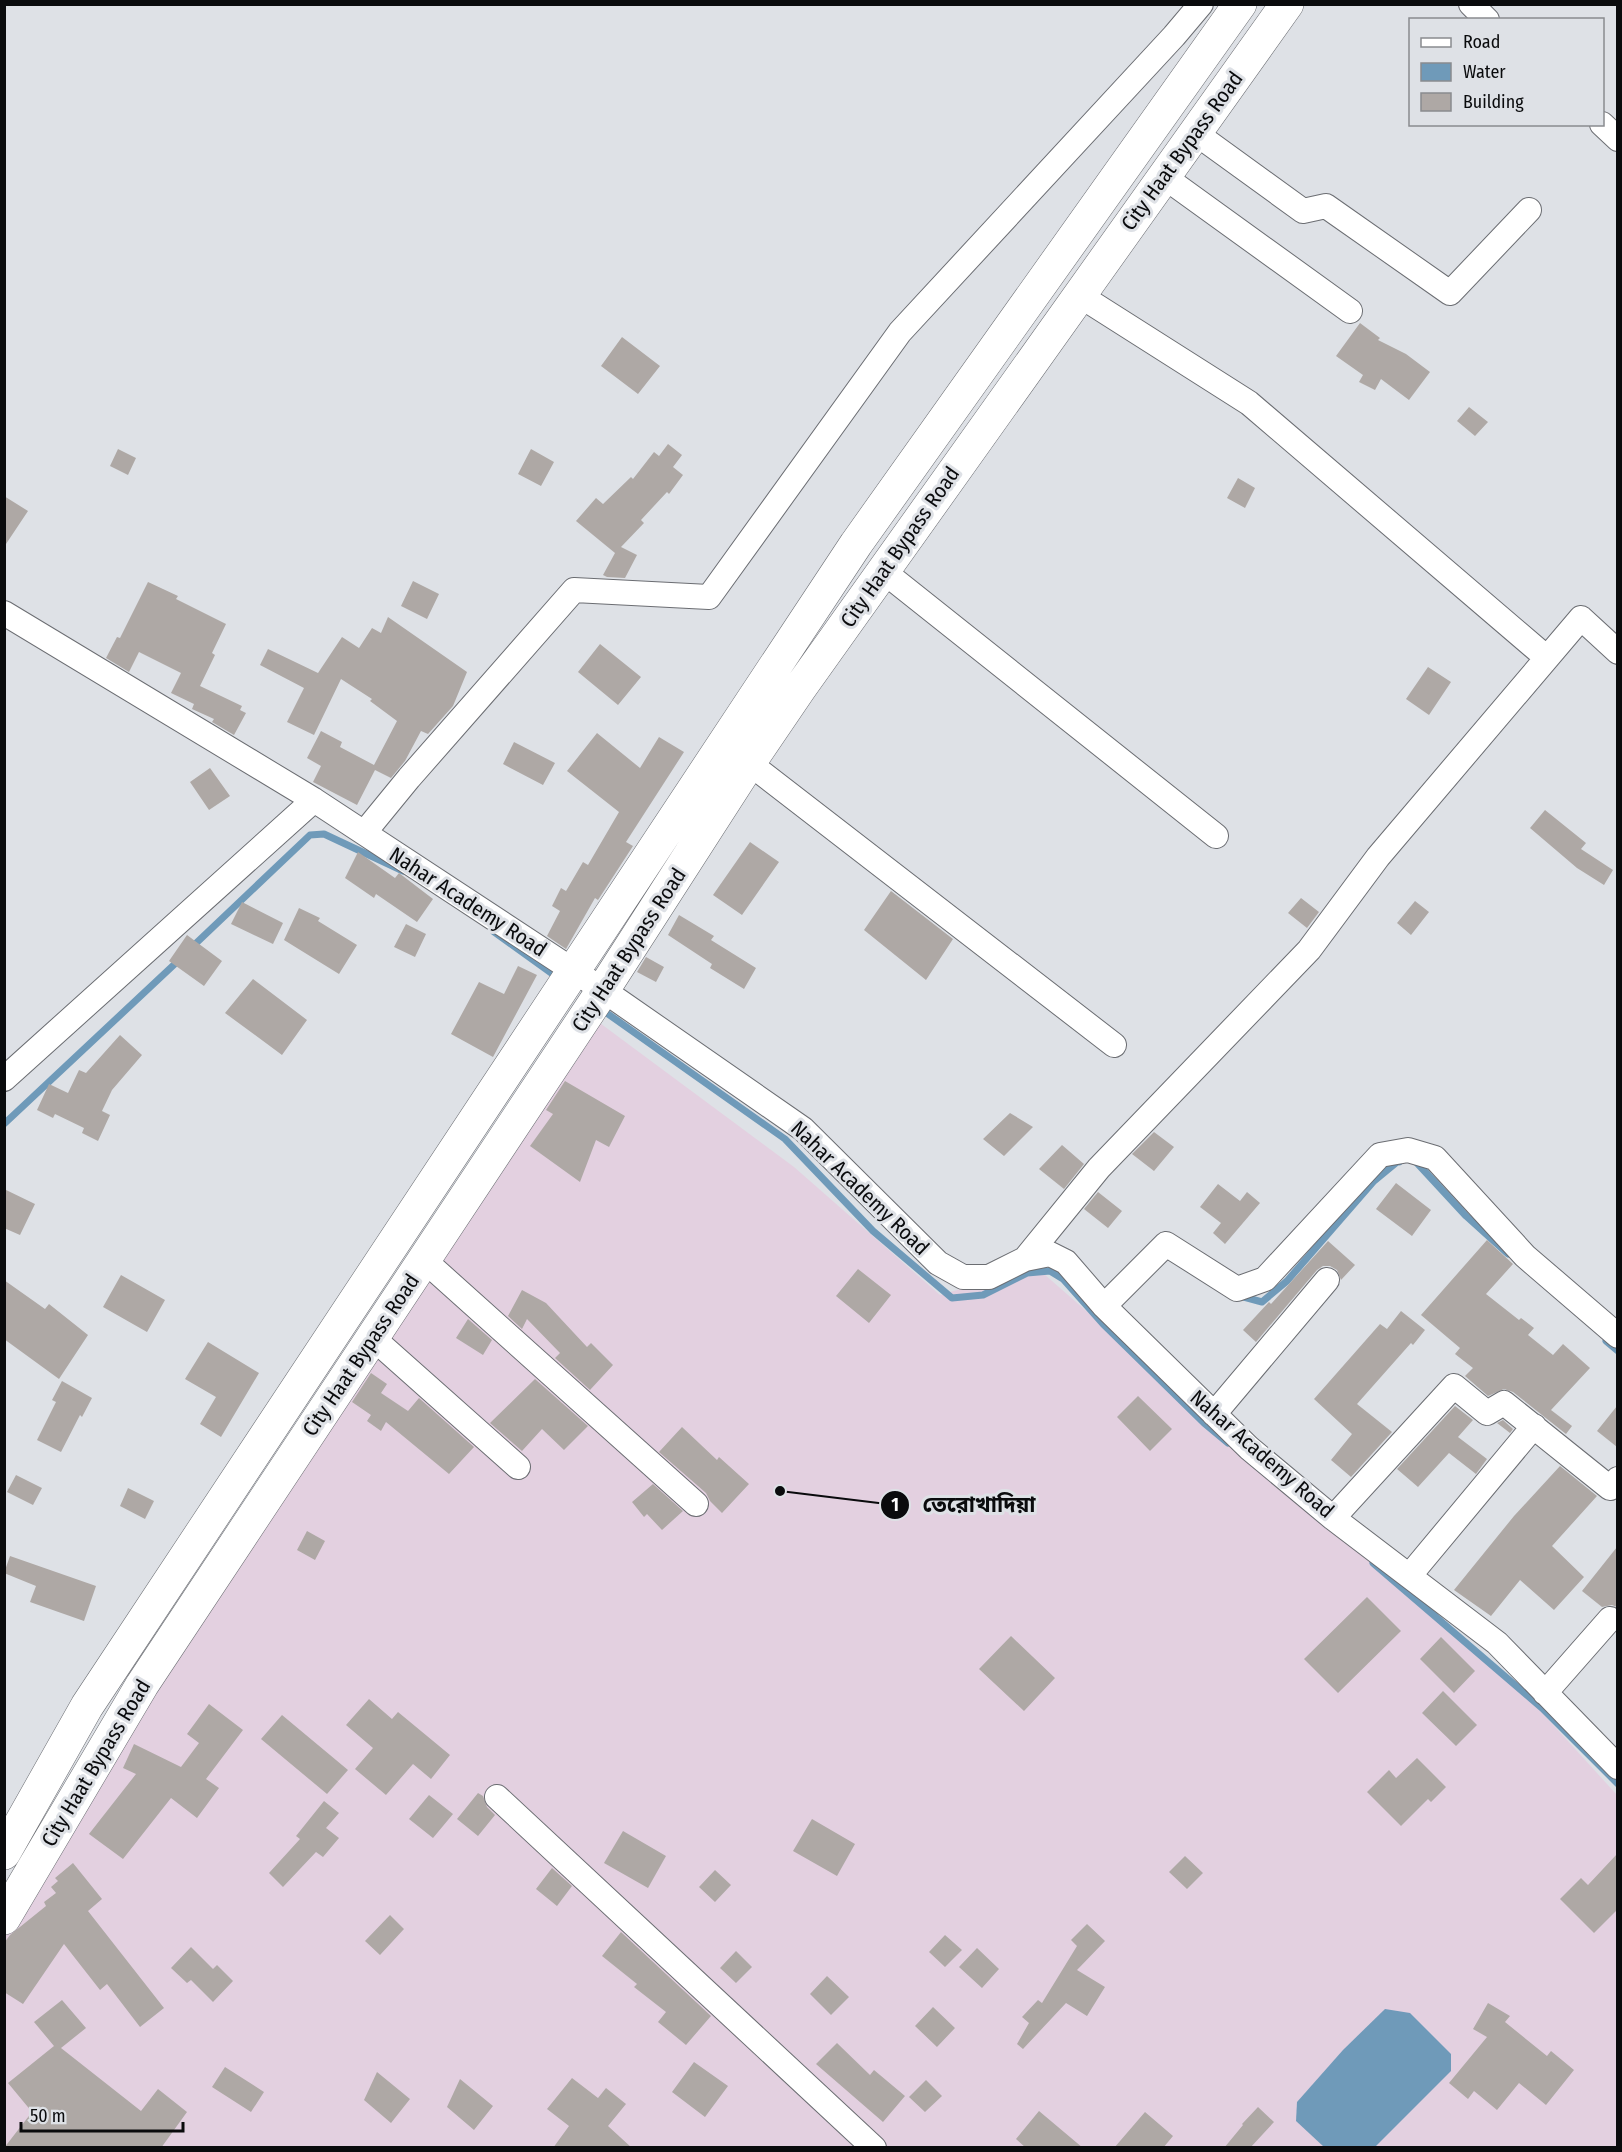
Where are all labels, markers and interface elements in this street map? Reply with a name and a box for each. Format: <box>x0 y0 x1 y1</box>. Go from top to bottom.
legend <box>1409 18 1604 126</box>
text: Road <box>1463 31 1500 53</box>
text: Water <box>1463 61 1506 83</box>
street label: City Haat Bypass Road <box>1116 66 1248 236</box>
text: Building <box>1463 91 1524 113</box>
street label: City Haat Bypass Road <box>835 462 965 632</box>
street label: Nahar Academy Road <box>384 841 552 963</box>
street label: City Haat Bypass Road <box>566 863 692 1037</box>
street label: Nahar Academy Road <box>785 1115 935 1261</box>
street label: City Haat Bypass Road <box>297 1269 425 1441</box>
street label: Nahar Academy Road <box>1185 1384 1339 1524</box>
callout: তেরোখাদিয়া <box>880 1485 1047 1525</box>
text: তেরোখাদিয়া <box>923 1491 1036 1518</box>
text: 1 <box>891 1494 899 1516</box>
street label: City Haat Bypass Road <box>36 1675 156 1851</box>
scale bar <box>21 2095 183 2133</box>
text: 50 m <box>30 2105 66 2127</box>

